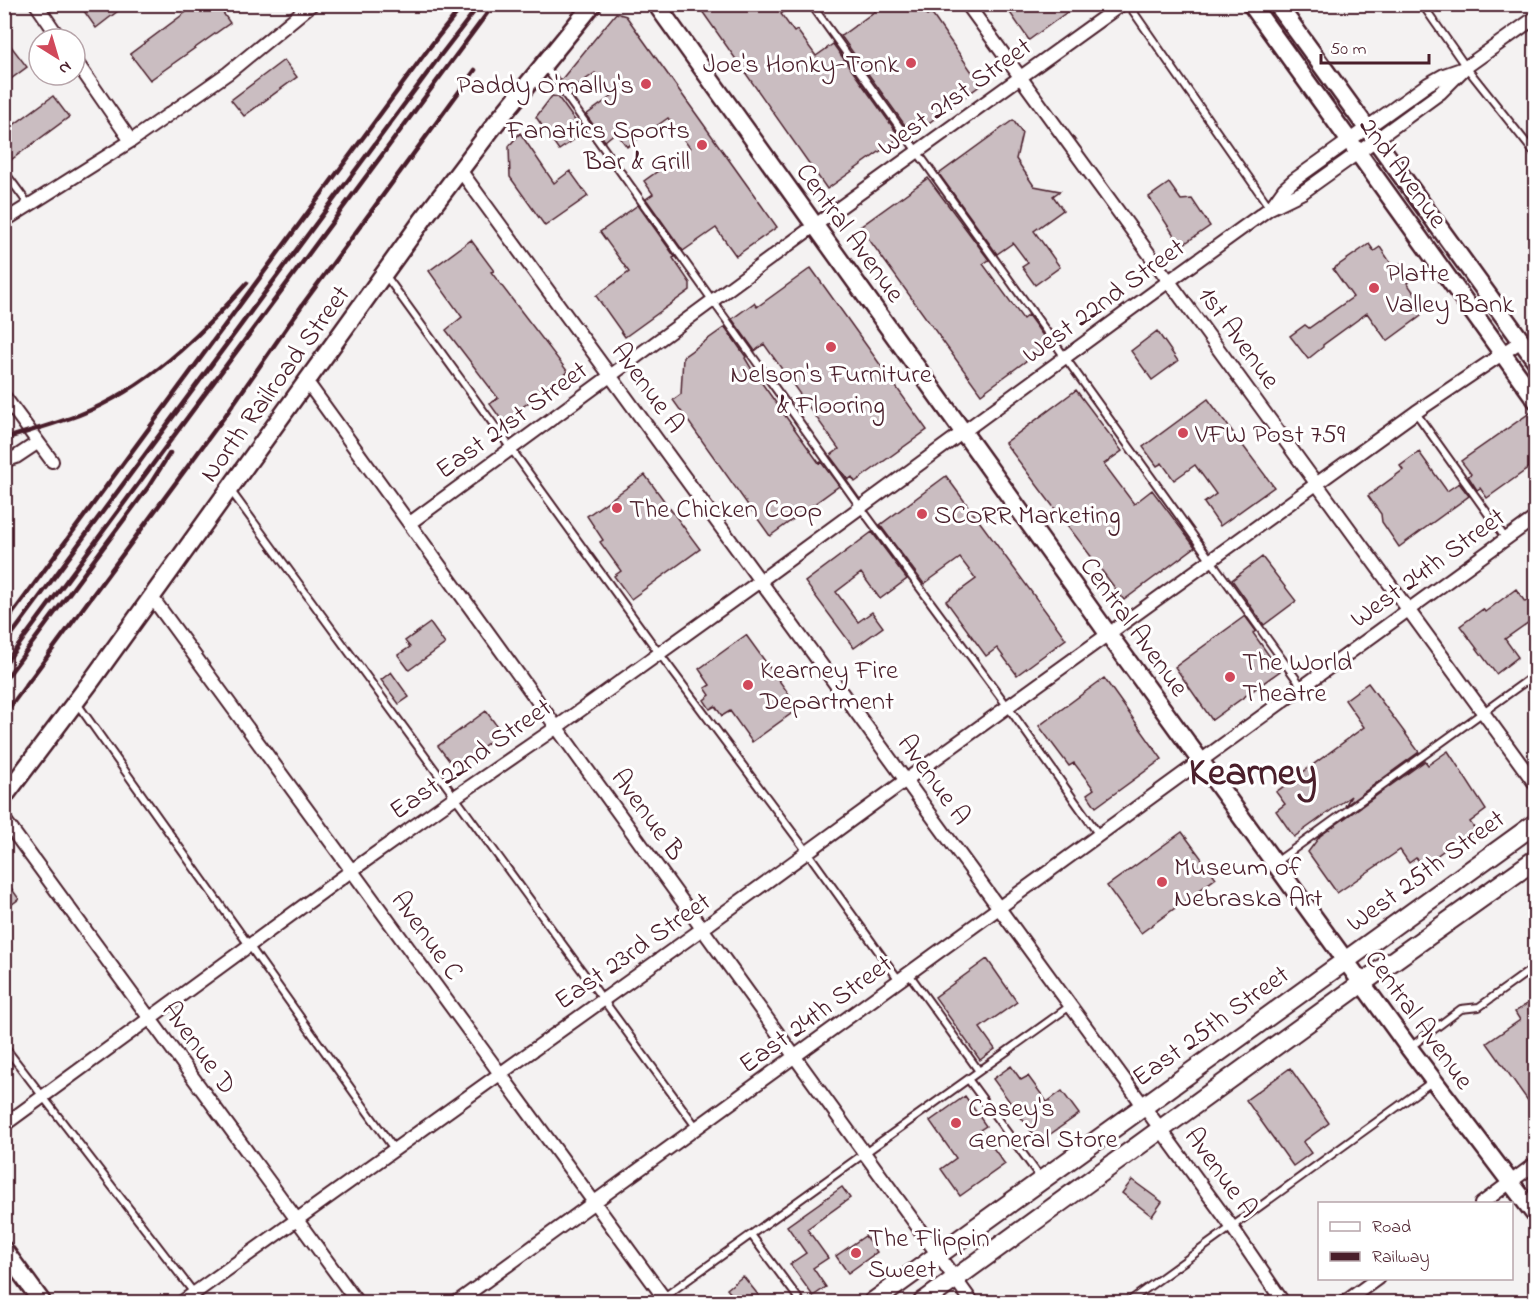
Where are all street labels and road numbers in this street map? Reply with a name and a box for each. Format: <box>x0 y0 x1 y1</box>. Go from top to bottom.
street label: West 21st Street <box>870 29 1041 167</box>
street label: 2nd Avenue <box>1348 110 1456 238</box>
street label: Central Avenue <box>785 156 914 312</box>
street label: West 22nd Street <box>1015 230 1194 374</box>
street label: North Railroad Street <box>191 278 361 491</box>
street label: 1st Avenue <box>1187 279 1289 399</box>
street label: Avenue A <box>601 335 693 442</box>
street label: East 21st Street <box>428 352 597 490</box>
street label: West 24th Street <box>1343 499 1514 639</box>
street label: Central Avenue <box>1069 550 1198 706</box>
street label: East 22nd Street <box>382 689 561 831</box>
street label: Avenue A <box>887 727 979 834</box>
street label: Avenue B <box>600 761 694 870</box>
street label: West 25th Street <box>1339 801 1514 943</box>
street label: East 23rd Street <box>547 883 720 1021</box>
street label: Avenue C <box>380 884 472 989</box>
street label: Central Avenue <box>1354 943 1483 1099</box>
street label: East 24th Street <box>731 946 901 1084</box>
street label: East 25th Street <box>1125 957 1298 1097</box>
street label: Avenue D <box>151 994 245 1103</box>
street label: Avenue A <box>1174 1120 1266 1227</box>

